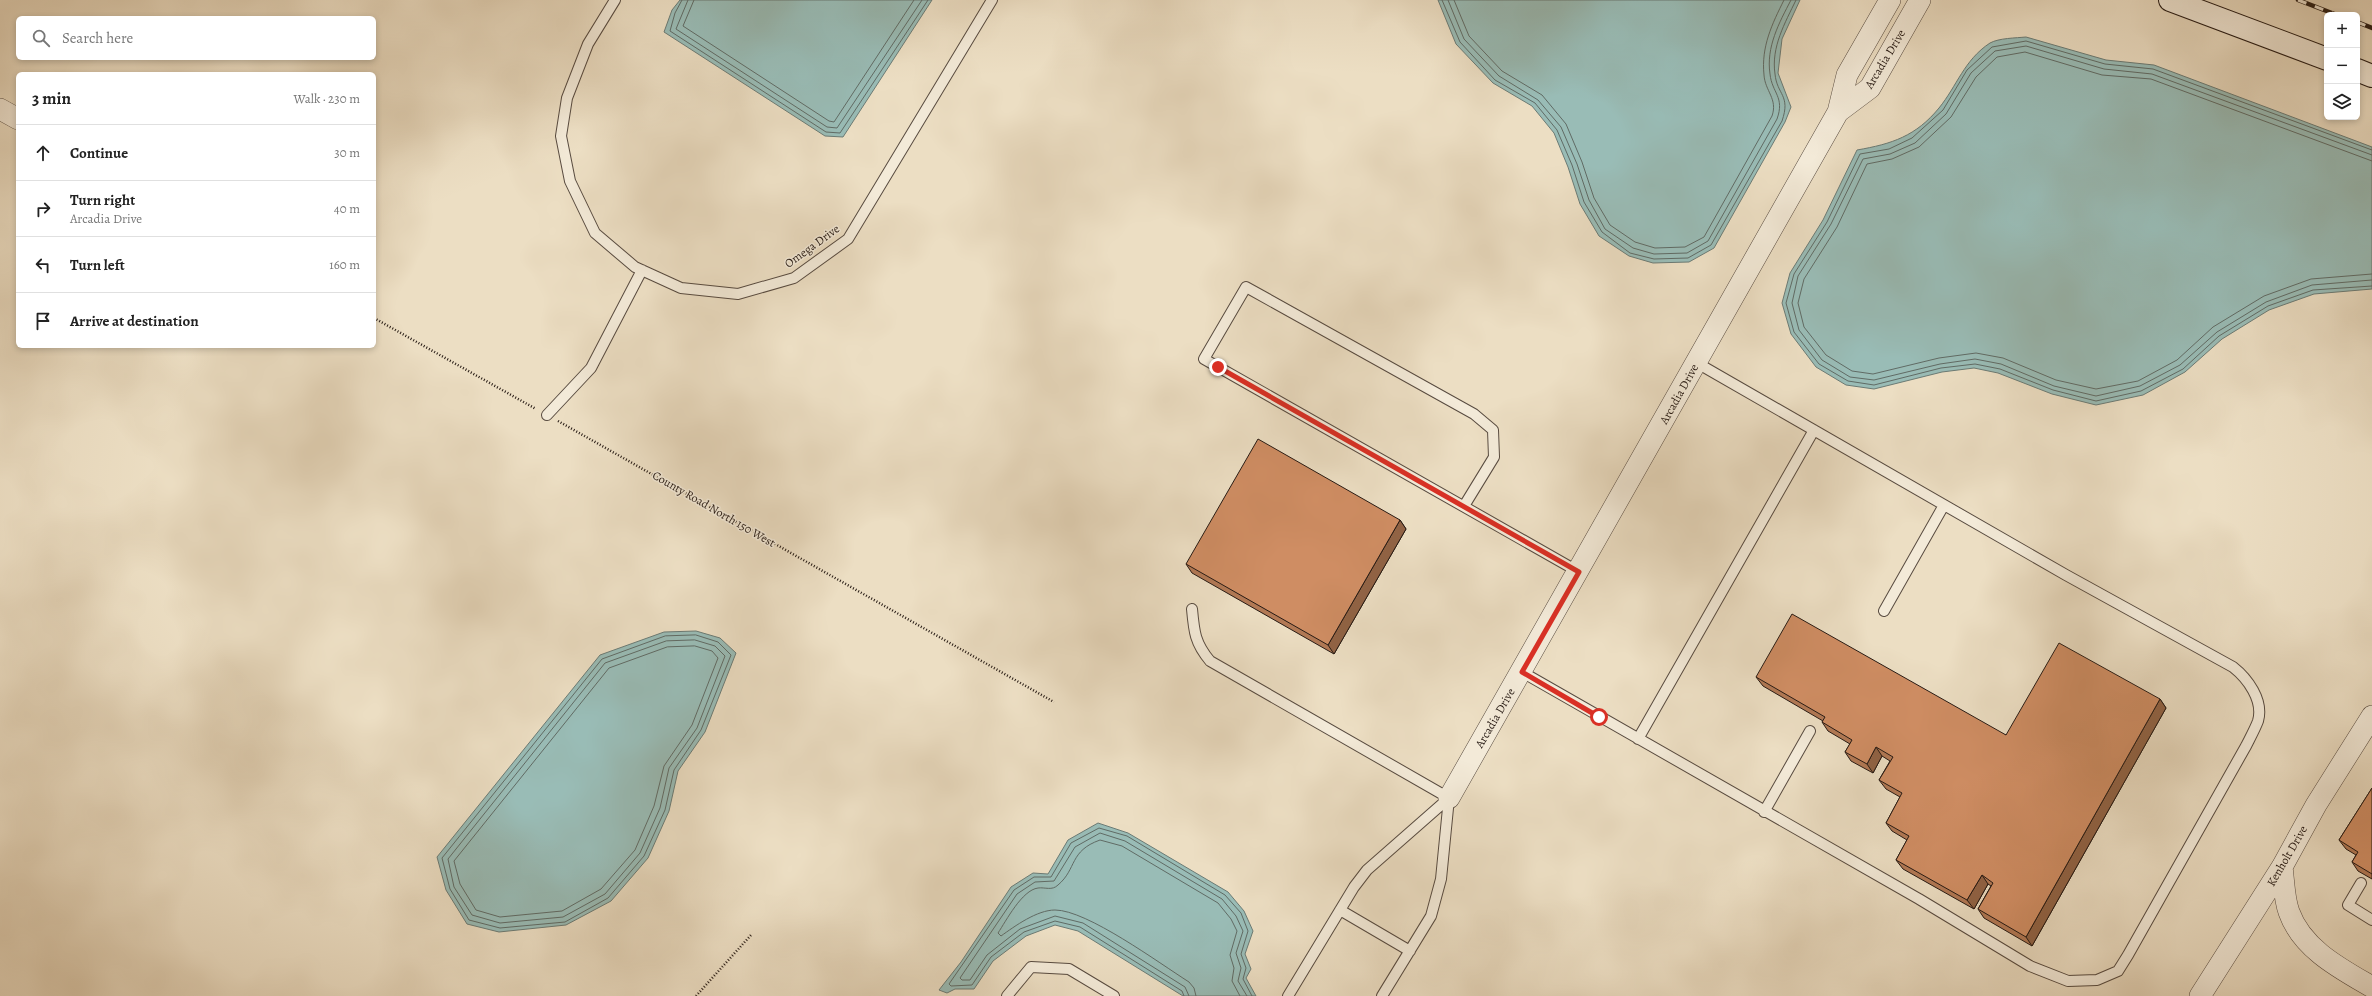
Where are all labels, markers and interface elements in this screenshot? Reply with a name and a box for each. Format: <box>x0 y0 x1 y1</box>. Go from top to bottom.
map controls <box>2324 12 2360 120</box>
button: + <box>2324 12 2360 48</box>
search box <box>16 16 376 60</box>
street label: Arcadia Drive <box>1860 26 1909 92</box>
icon: search <box>30 27 52 49</box>
text: Search here <box>62 28 133 48</box>
button: − <box>2324 48 2360 84</box>
button: layers <box>2324 84 2360 120</box>
text: 3 min <box>32 87 71 110</box>
text: Walk · 230 m <box>294 90 360 107</box>
icon: ahead <box>32 142 54 164</box>
text: Continue <box>70 143 128 163</box>
text: 30 m <box>334 144 360 161</box>
text: Turn right <box>70 190 135 210</box>
icon: right <box>32 198 54 220</box>
text: 40 m <box>334 200 360 217</box>
text: Arcadia Drive <box>70 210 142 227</box>
street label: Omega Drive <box>781 221 843 271</box>
icon: left <box>32 254 54 276</box>
text: Turn left <box>70 255 125 275</box>
text: 160 m <box>329 256 360 273</box>
icon: arrive <box>32 310 54 332</box>
text: Arrive at destination <box>70 311 199 331</box>
route end <box>1209 358 1227 376</box>
street label: Arcadia Drive <box>1655 361 1702 428</box>
street label: County Road North 150 West <box>650 467 778 551</box>
street label: Arcadia Drive <box>1471 685 1519 752</box>
route start <box>1590 708 1608 726</box>
street label: Kenholt Drive <box>2263 823 2311 889</box>

